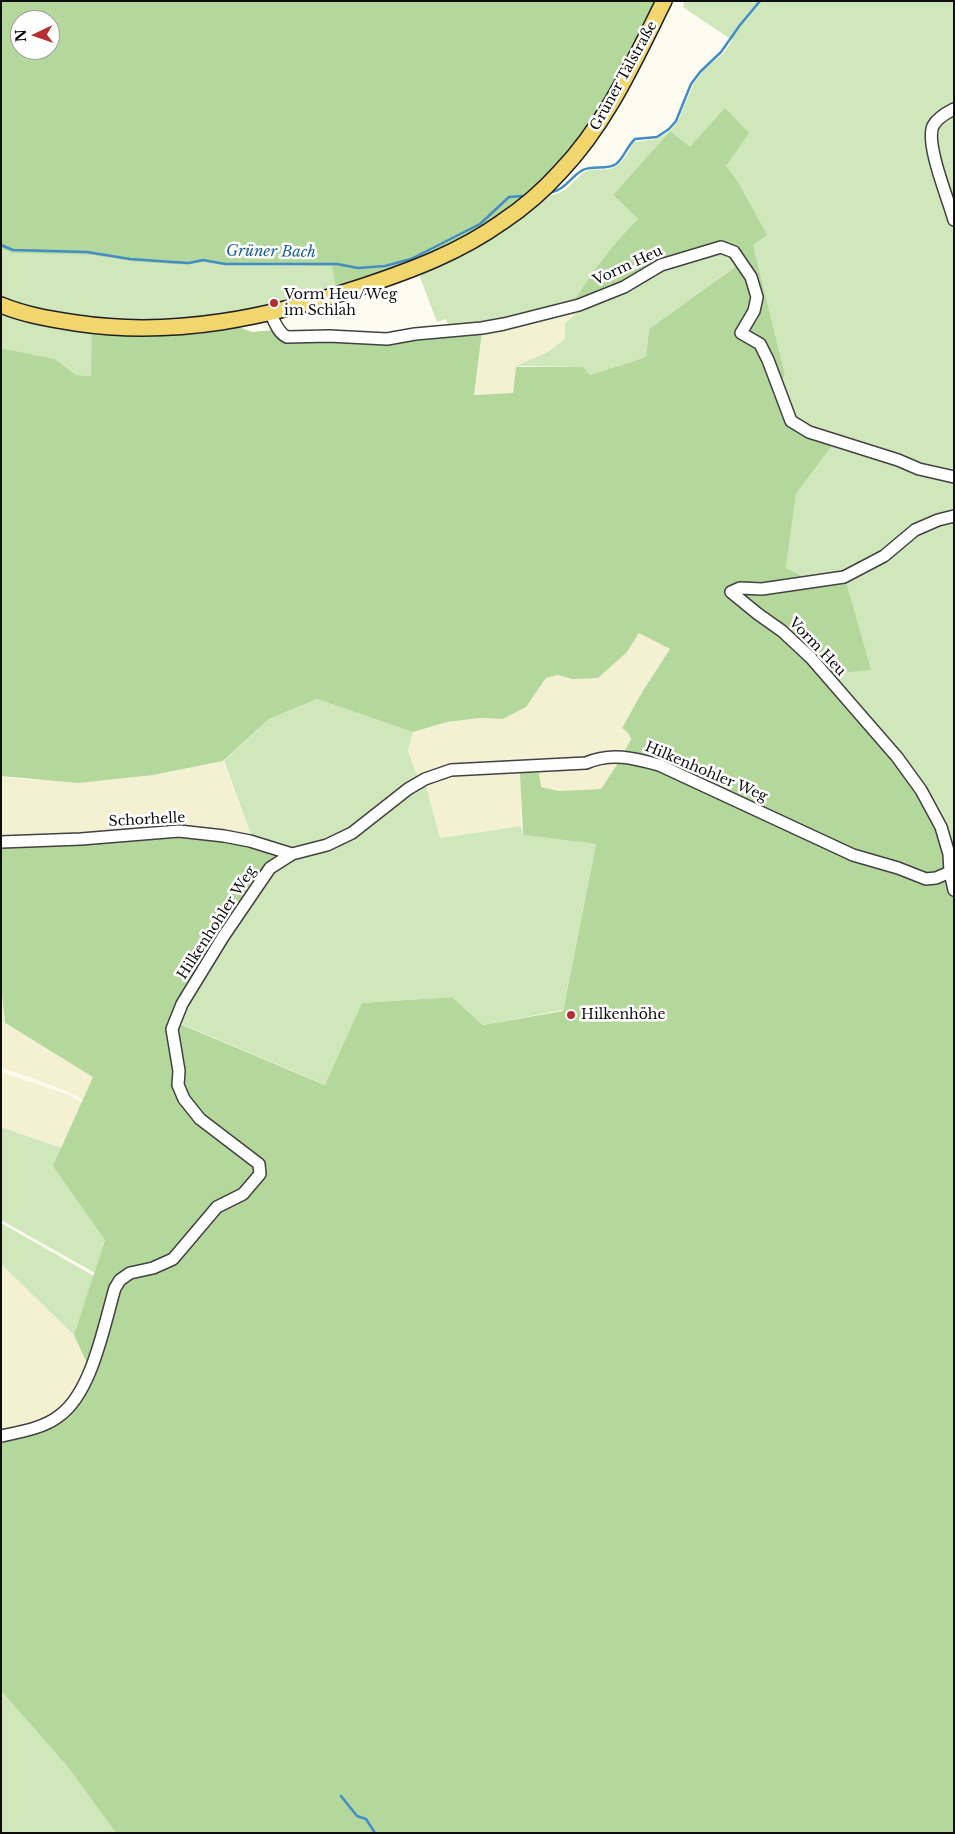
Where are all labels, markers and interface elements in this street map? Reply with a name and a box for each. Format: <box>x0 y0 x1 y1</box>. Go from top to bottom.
north arrow <box>10 10 60 60</box>
street label: Grüner Talstraße <box>587 18 661 134</box>
text: N <box>12 29 30 43</box>
water label: Grüner Bach <box>226 242 316 262</box>
street label: Vorm Heu <box>591 243 665 289</box>
place label: Vorm Heu/Weg im Schlah <box>284 287 397 320</box>
marker: Vorm Heu/Weg im Schlah <box>268 297 280 309</box>
street label: Vorm Heu <box>785 614 849 680</box>
street label: Hilkenhohler Weg <box>642 739 770 805</box>
street label: Schorhelle <box>108 810 186 830</box>
street label: Hilkenhohler Weg <box>174 863 260 983</box>
place label: Hilkenhöhe <box>581 1007 665 1023</box>
marker: Hilkenhöhe <box>565 1009 577 1021</box>

